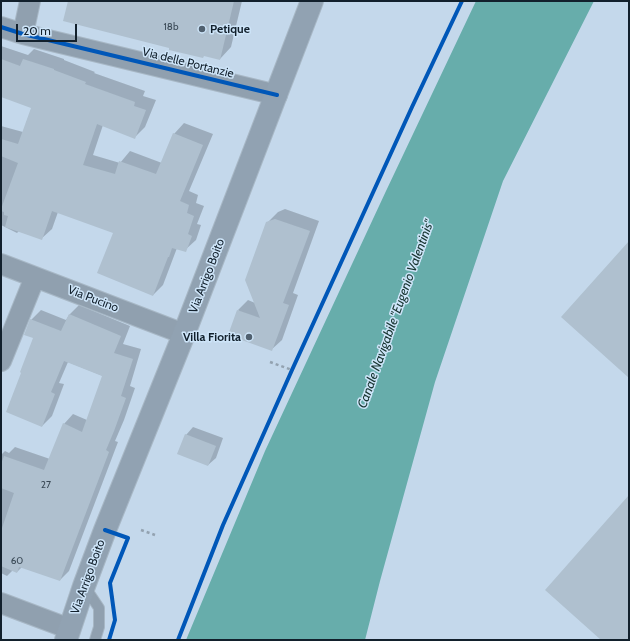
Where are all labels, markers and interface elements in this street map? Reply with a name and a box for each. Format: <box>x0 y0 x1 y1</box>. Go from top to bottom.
scale bar <box>18 16 79 42</box>
house number: 18b <box>164 21 178 33</box>
place label: Petique <box>210 22 250 36</box>
text: 20 m <box>23 23 51 38</box>
marker: Petique <box>197 24 207 34</box>
street label: Via delle Portanzie <box>141 45 235 81</box>
water label: Canale Navigabile "Eugenio Valentinis" <box>355 218 437 410</box>
street label: Via Arrigo Boito <box>186 237 228 315</box>
street label: Via Pucino <box>66 283 120 315</box>
place label: Villa Fiorita <box>183 330 241 344</box>
marker: Villa Fiorita <box>244 332 254 342</box>
house number: 27 <box>41 479 51 491</box>
street label: Via Arrigo Boito <box>68 538 108 616</box>
house number: 60 <box>11 555 23 567</box>

